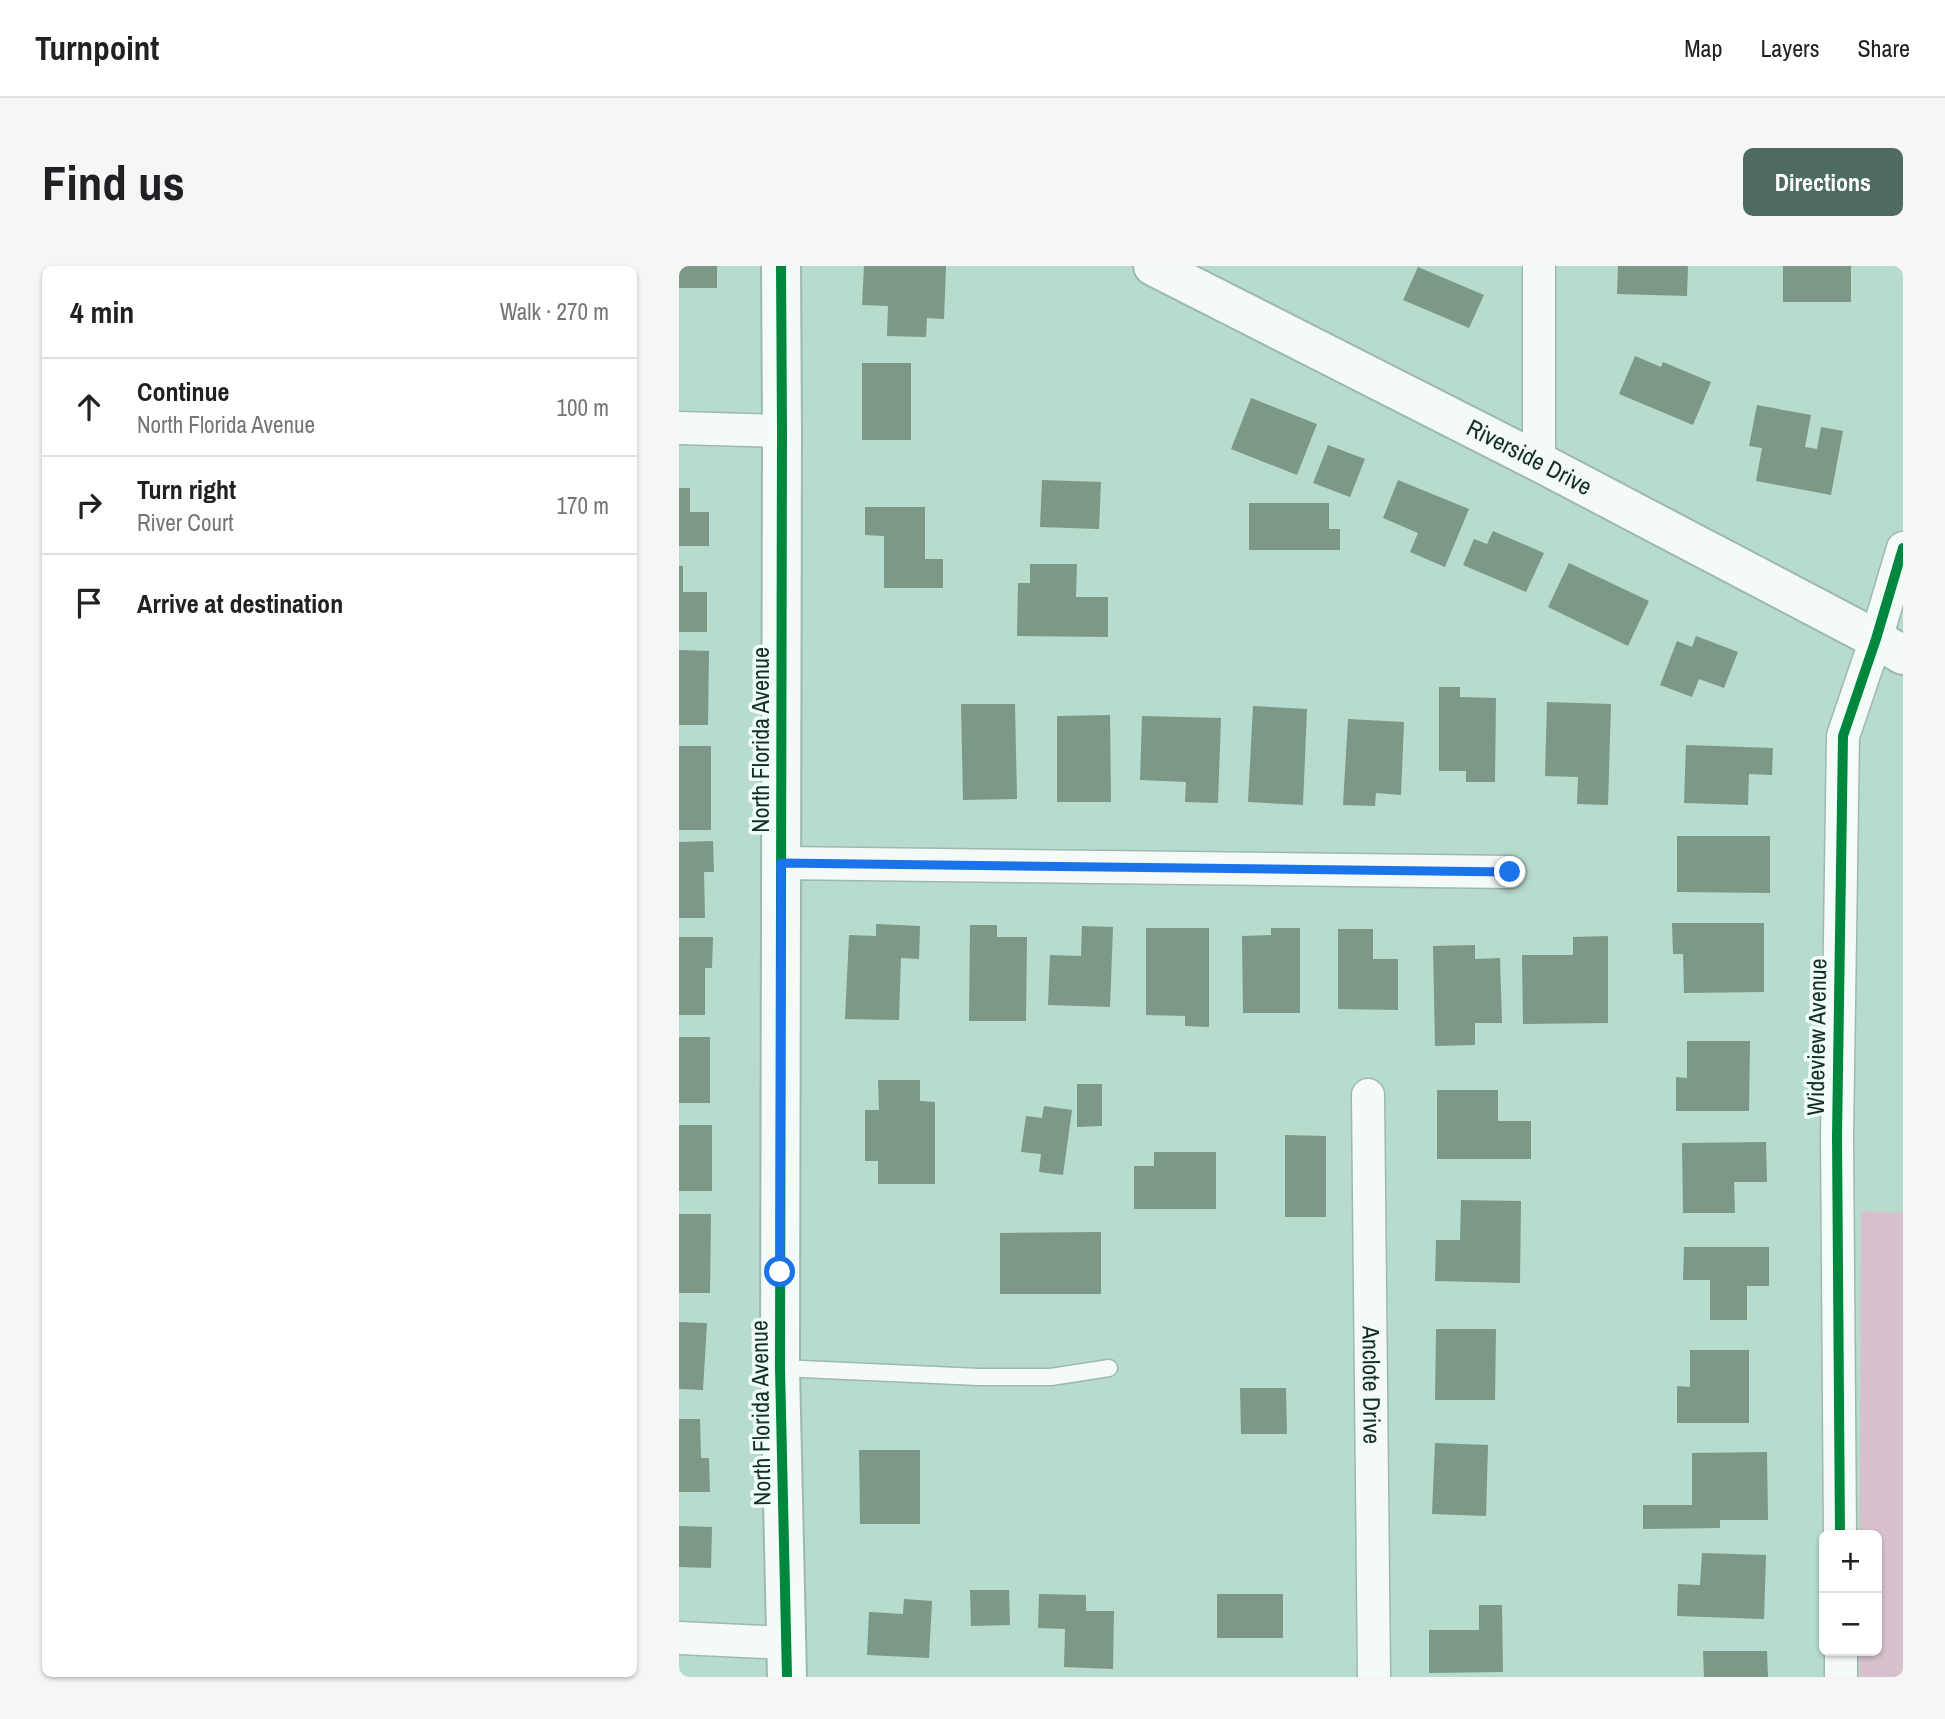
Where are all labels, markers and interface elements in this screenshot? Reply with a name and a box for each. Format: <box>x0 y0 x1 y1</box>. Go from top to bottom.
text: Turnpoint <box>35 26 159 70</box>
text: Map <box>1684 32 1722 64</box>
text: Layers <box>1760 32 1819 64</box>
text: Share <box>1857 32 1910 64</box>
button: Directions <box>1743 148 1903 216</box>
text: Find us <box>42 149 185 215</box>
text: 4 min <box>70 292 134 332</box>
text: Walk · 270 m <box>500 296 609 327</box>
text: Continue <box>137 374 229 409</box>
icon: ahead <box>70 388 108 426</box>
text: 100 m <box>557 392 609 423</box>
text: North Florida Avenue <box>137 409 315 440</box>
street label: Riverside Drive <box>1461 411 1598 502</box>
text: Turn right <box>137 472 236 507</box>
icon: right <box>70 486 108 524</box>
text: 170 m <box>557 490 609 521</box>
text: River Court <box>137 507 233 538</box>
icon: arrive <box>70 584 108 622</box>
text: Arrive at destination <box>137 586 343 621</box>
street label: North Florida Avenue <box>744 647 776 833</box>
route end <box>1494 856 1525 887</box>
street label: Wideview Avenue <box>1799 958 1833 1116</box>
route start <box>764 1256 795 1287</box>
street label: North Florida Avenue <box>742 1320 778 1506</box>
street label: Anclote Drive <box>1355 1325 1389 1444</box>
map controls <box>1819 1530 1882 1656</box>
button: + <box>1819 1530 1882 1593</box>
button: − <box>1819 1593 1882 1656</box>

